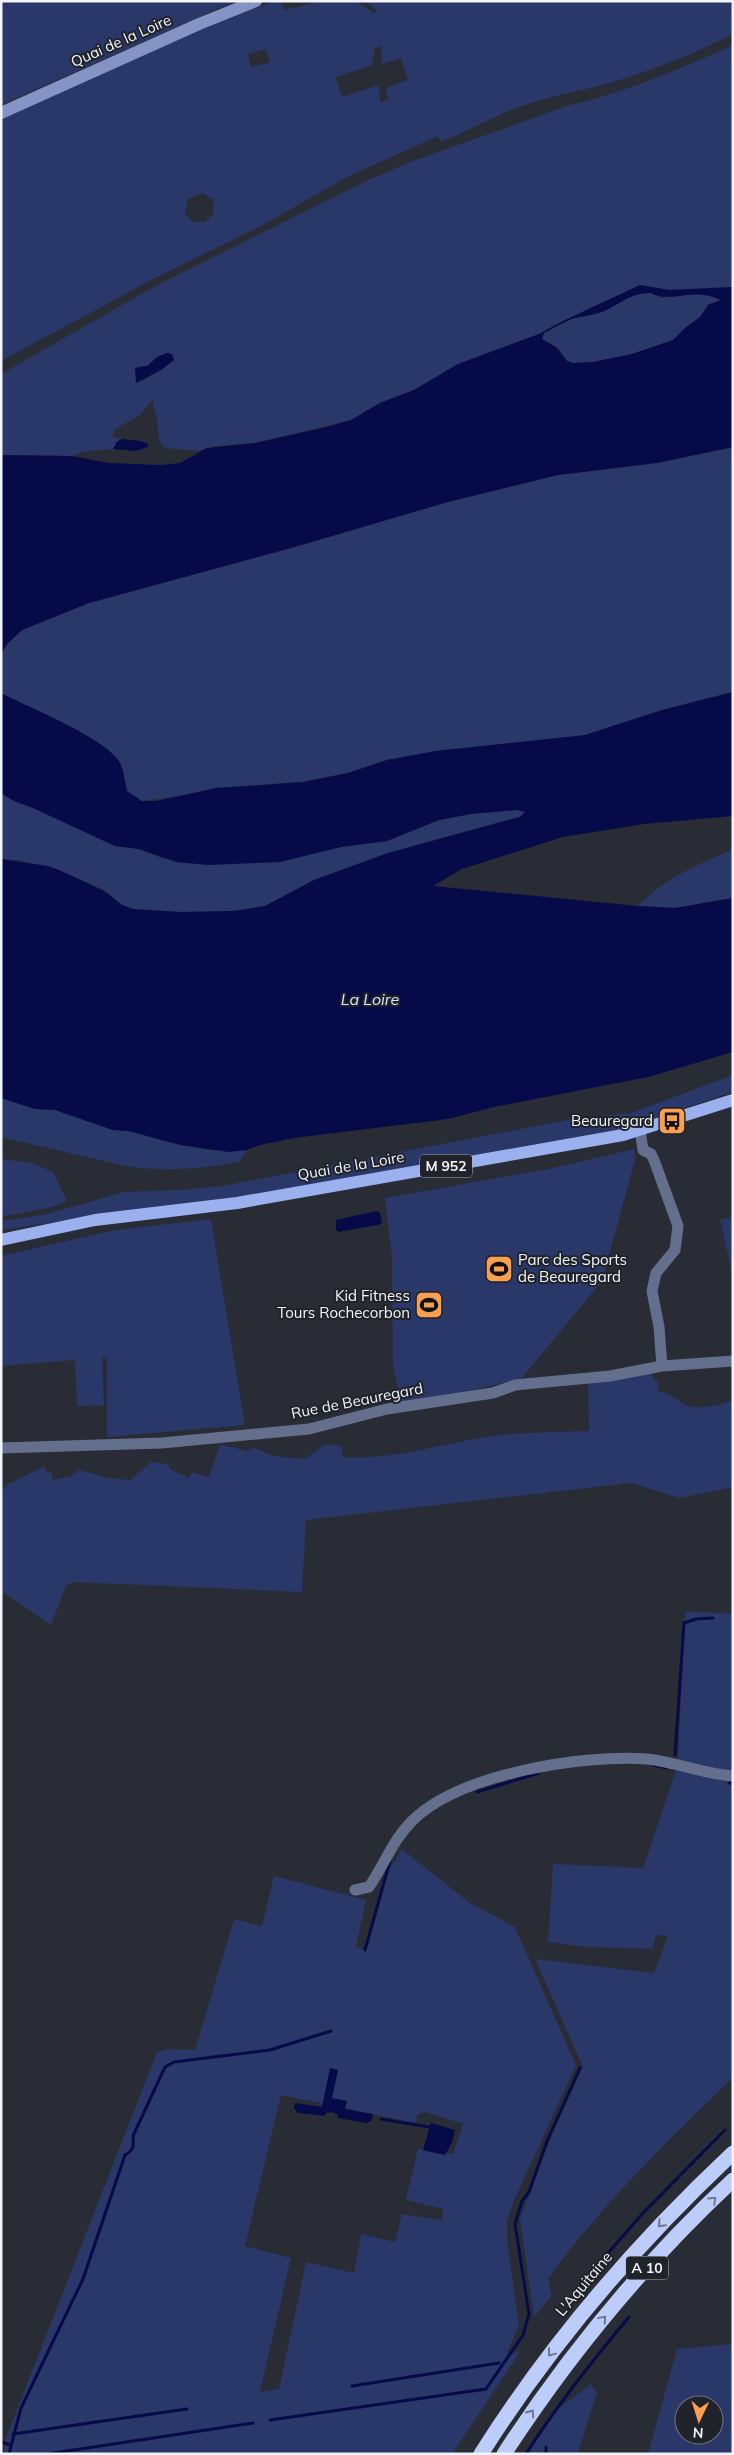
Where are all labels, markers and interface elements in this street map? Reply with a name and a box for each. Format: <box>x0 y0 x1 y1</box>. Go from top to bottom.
street label: Quai de la Loire <box>68 10 174 71</box>
water label: La Loire <box>341 989 400 1009</box>
bus stop icon: Beauregard <box>657 1106 687 1136</box>
place label: Beauregard <box>571 1111 653 1130</box>
street label: Quai de la Loire <box>296 1147 406 1184</box>
road number: M 952 <box>420 1154 472 1178</box>
place label: Parc des Sports de Beauregard <box>518 1250 627 1286</box>
sports icon: Parc des Sports de Beauregard <box>484 1254 514 1284</box>
place label: Kid Fitness Tours Rochecorbon <box>277 1286 410 1322</box>
sports icon: Kid Fitness Tours Rochecorbon <box>414 1290 444 1320</box>
street label: Rue de Beauregard <box>289 1378 425 1423</box>
one-way arrow <box>707 2197 716 2206</box>
one-way arrow <box>657 2219 666 2228</box>
street label: L'Aquitaine <box>551 2248 616 2320</box>
road number: A 10 <box>626 2256 668 2280</box>
one-way arrow <box>597 2316 606 2325</box>
one-way arrow <box>548 2347 557 2357</box>
north arrow <box>674 2395 724 2445</box>
one-way arrow <box>525 2410 534 2419</box>
text: N <box>692 2424 704 2442</box>

